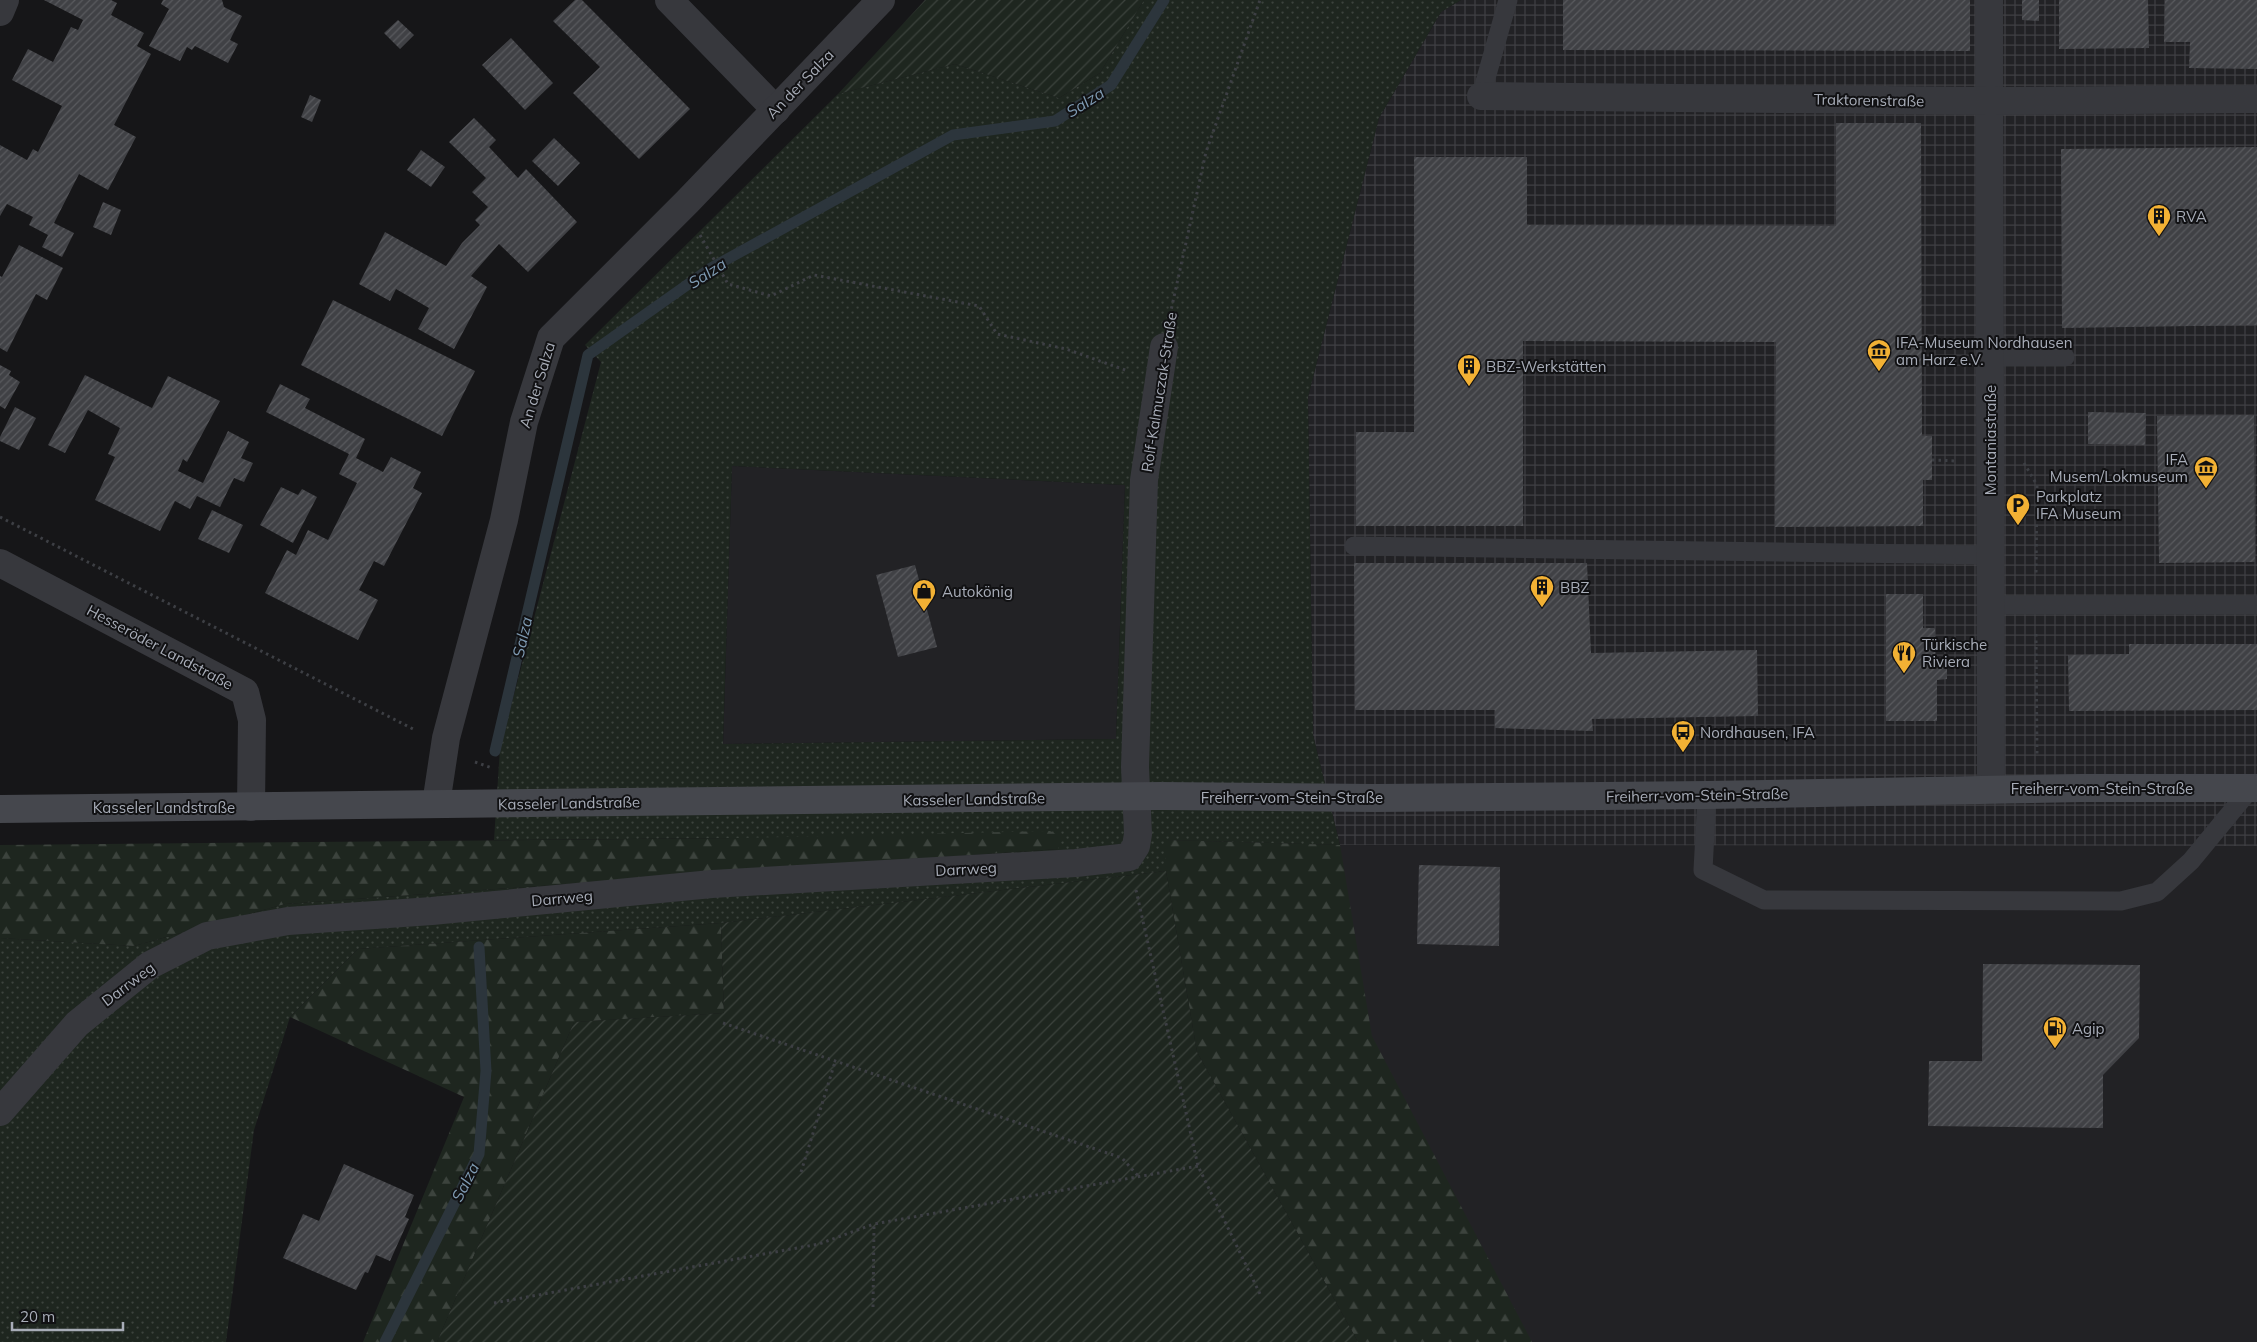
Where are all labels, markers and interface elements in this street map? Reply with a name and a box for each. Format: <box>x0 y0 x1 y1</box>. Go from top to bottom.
street label: An der Salza <box>762 45 838 123</box>
water label: Salza <box>1062 82 1108 121</box>
street label: Traktorenstraße <box>1814 90 1924 110</box>
building icon: RVA <box>2146 203 2172 237</box>
place label: RVA <box>2176 207 2207 226</box>
water label: Salza <box>684 253 730 293</box>
street label: Rolf-Kalmuczak-Straße <box>1137 311 1181 473</box>
place label: IFA-Museum Nordhausen am Harz e.V. <box>1896 333 2072 369</box>
museum icon: IFA-Museum Nordhausen am Harz e.V. <box>1866 338 1892 372</box>
street label: An der Salza <box>515 340 559 430</box>
building icon: BBZ-Werkstätten <box>1456 353 1482 387</box>
place label: BBZ-Werkstätten <box>1486 357 1607 376</box>
street label: Montaniastraße <box>1981 385 2000 495</box>
place label: IFA Musem/Lokmuseum <box>2050 450 2188 486</box>
museum icon: IFA Musem/Lokmuseum <box>2193 455 2219 489</box>
place label: Parkplatz IFA Museum <box>2036 487 2121 523</box>
parking icon: Parkplatz IFA Museum <box>2005 492 2031 526</box>
building icon: BBZ <box>1529 574 1555 608</box>
shop icon: Autokönig <box>911 578 937 612</box>
place label: BBZ <box>1560 578 1589 597</box>
place label: Autokönig <box>942 582 1013 601</box>
street label: Hesseröder Landstraße <box>84 600 236 694</box>
water label: Salza <box>508 614 536 659</box>
place label: Türkische Riviera <box>1922 635 1987 671</box>
restaurant icon: Türkische Riviera <box>1891 640 1917 674</box>
bus stop icon: Nordhausen, IFA <box>1670 719 1696 753</box>
place label: Nordhausen, IFA <box>1700 723 1815 742</box>
street label: Freiherr-vom-Stein-Straße <box>2011 779 2193 798</box>
street label: Freiherr-vom-Stein-Straße <box>1606 784 1788 806</box>
street label: Kasseler Landstraße <box>903 788 1045 810</box>
street label: Freiherr-vom-Stein-Straße <box>1201 788 1383 807</box>
street label: Kasseler Landstraße <box>498 792 640 814</box>
street label: Kasseler Landstraße <box>93 798 235 817</box>
street label: Darrweg <box>935 858 997 880</box>
street label: Darrweg <box>530 886 594 910</box>
street label: Darrweg <box>98 958 158 1010</box>
fuel station icon: Agip <box>2042 1015 2068 1049</box>
place label: Agip <box>2072 1019 2105 1038</box>
water label: Salza <box>447 1159 483 1205</box>
scale bar <box>12 1300 124 1332</box>
text: 20 m <box>20 1307 55 1326</box>

